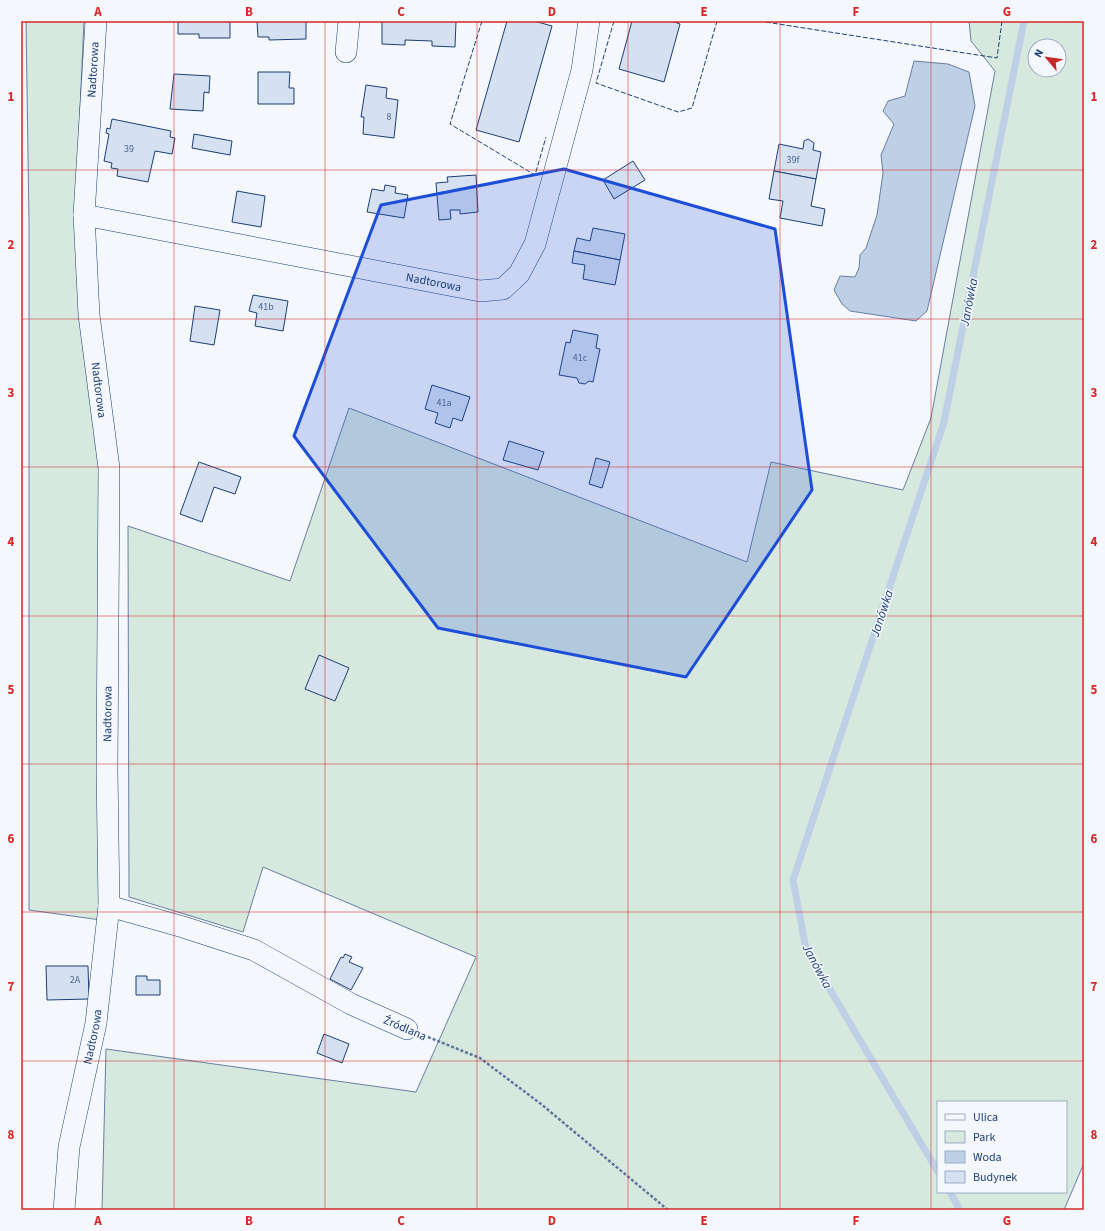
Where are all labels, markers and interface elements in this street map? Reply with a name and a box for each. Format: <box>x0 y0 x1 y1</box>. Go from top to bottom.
text: A <box>93 3 102 21</box>
text: B <box>245 3 253 21</box>
text: C <box>397 3 405 21</box>
text: D <box>548 3 556 21</box>
text: E <box>700 3 708 21</box>
text: F <box>853 3 860 21</box>
text: G <box>1003 3 1011 21</box>
north arrow <box>1027 38 1067 78</box>
street label: Nadtorowa <box>83 41 104 98</box>
text: N <box>1030 47 1047 60</box>
text: 1 <box>8 88 15 106</box>
text: 1 <box>1091 88 1098 106</box>
house number: 8 <box>387 110 392 124</box>
house number: 39 <box>124 142 134 156</box>
house number: 39f <box>787 153 801 167</box>
text: 2 <box>8 236 15 254</box>
text: 2 <box>1091 236 1098 254</box>
street label: Nadtorowa <box>404 269 463 296</box>
water label: Janówka <box>955 277 982 329</box>
house number: 41b <box>258 300 274 314</box>
house number: 41c <box>573 351 588 365</box>
street label: Nadtorowa <box>87 361 110 419</box>
text: 3 <box>8 384 15 402</box>
text: 3 <box>1091 384 1098 402</box>
house number: 41a <box>437 396 451 410</box>
text: 4 <box>8 533 15 551</box>
text: 4 <box>1091 533 1098 551</box>
water label: Janówka <box>866 587 898 640</box>
text: 5 <box>8 681 15 699</box>
text: 5 <box>1091 681 1098 699</box>
street label: Nadtorowa <box>99 686 117 742</box>
text: 6 <box>8 830 15 848</box>
text: 6 <box>1091 830 1098 848</box>
water label: Janówka <box>797 940 836 992</box>
house number: 2A <box>70 973 81 987</box>
text: 7 <box>8 978 15 996</box>
text: 7 <box>1091 978 1098 996</box>
street label: Nadtorowa <box>79 1008 106 1066</box>
street label: Źródlana <box>381 1012 429 1045</box>
legend <box>937 1101 1067 1193</box>
text: Ulica <box>973 1109 998 1126</box>
text: 8 <box>8 1126 15 1144</box>
text: 8 <box>1091 1126 1098 1144</box>
text: Park <box>973 1129 995 1146</box>
text: Woda <box>973 1149 1002 1166</box>
text: Budynek <box>973 1169 1017 1186</box>
text: A <box>93 1212 102 1230</box>
text: B <box>245 1212 253 1230</box>
text: C <box>397 1212 405 1230</box>
text: D <box>548 1212 556 1230</box>
text: E <box>700 1212 708 1230</box>
text: F <box>853 1212 860 1230</box>
text: G <box>1003 1212 1011 1230</box>

